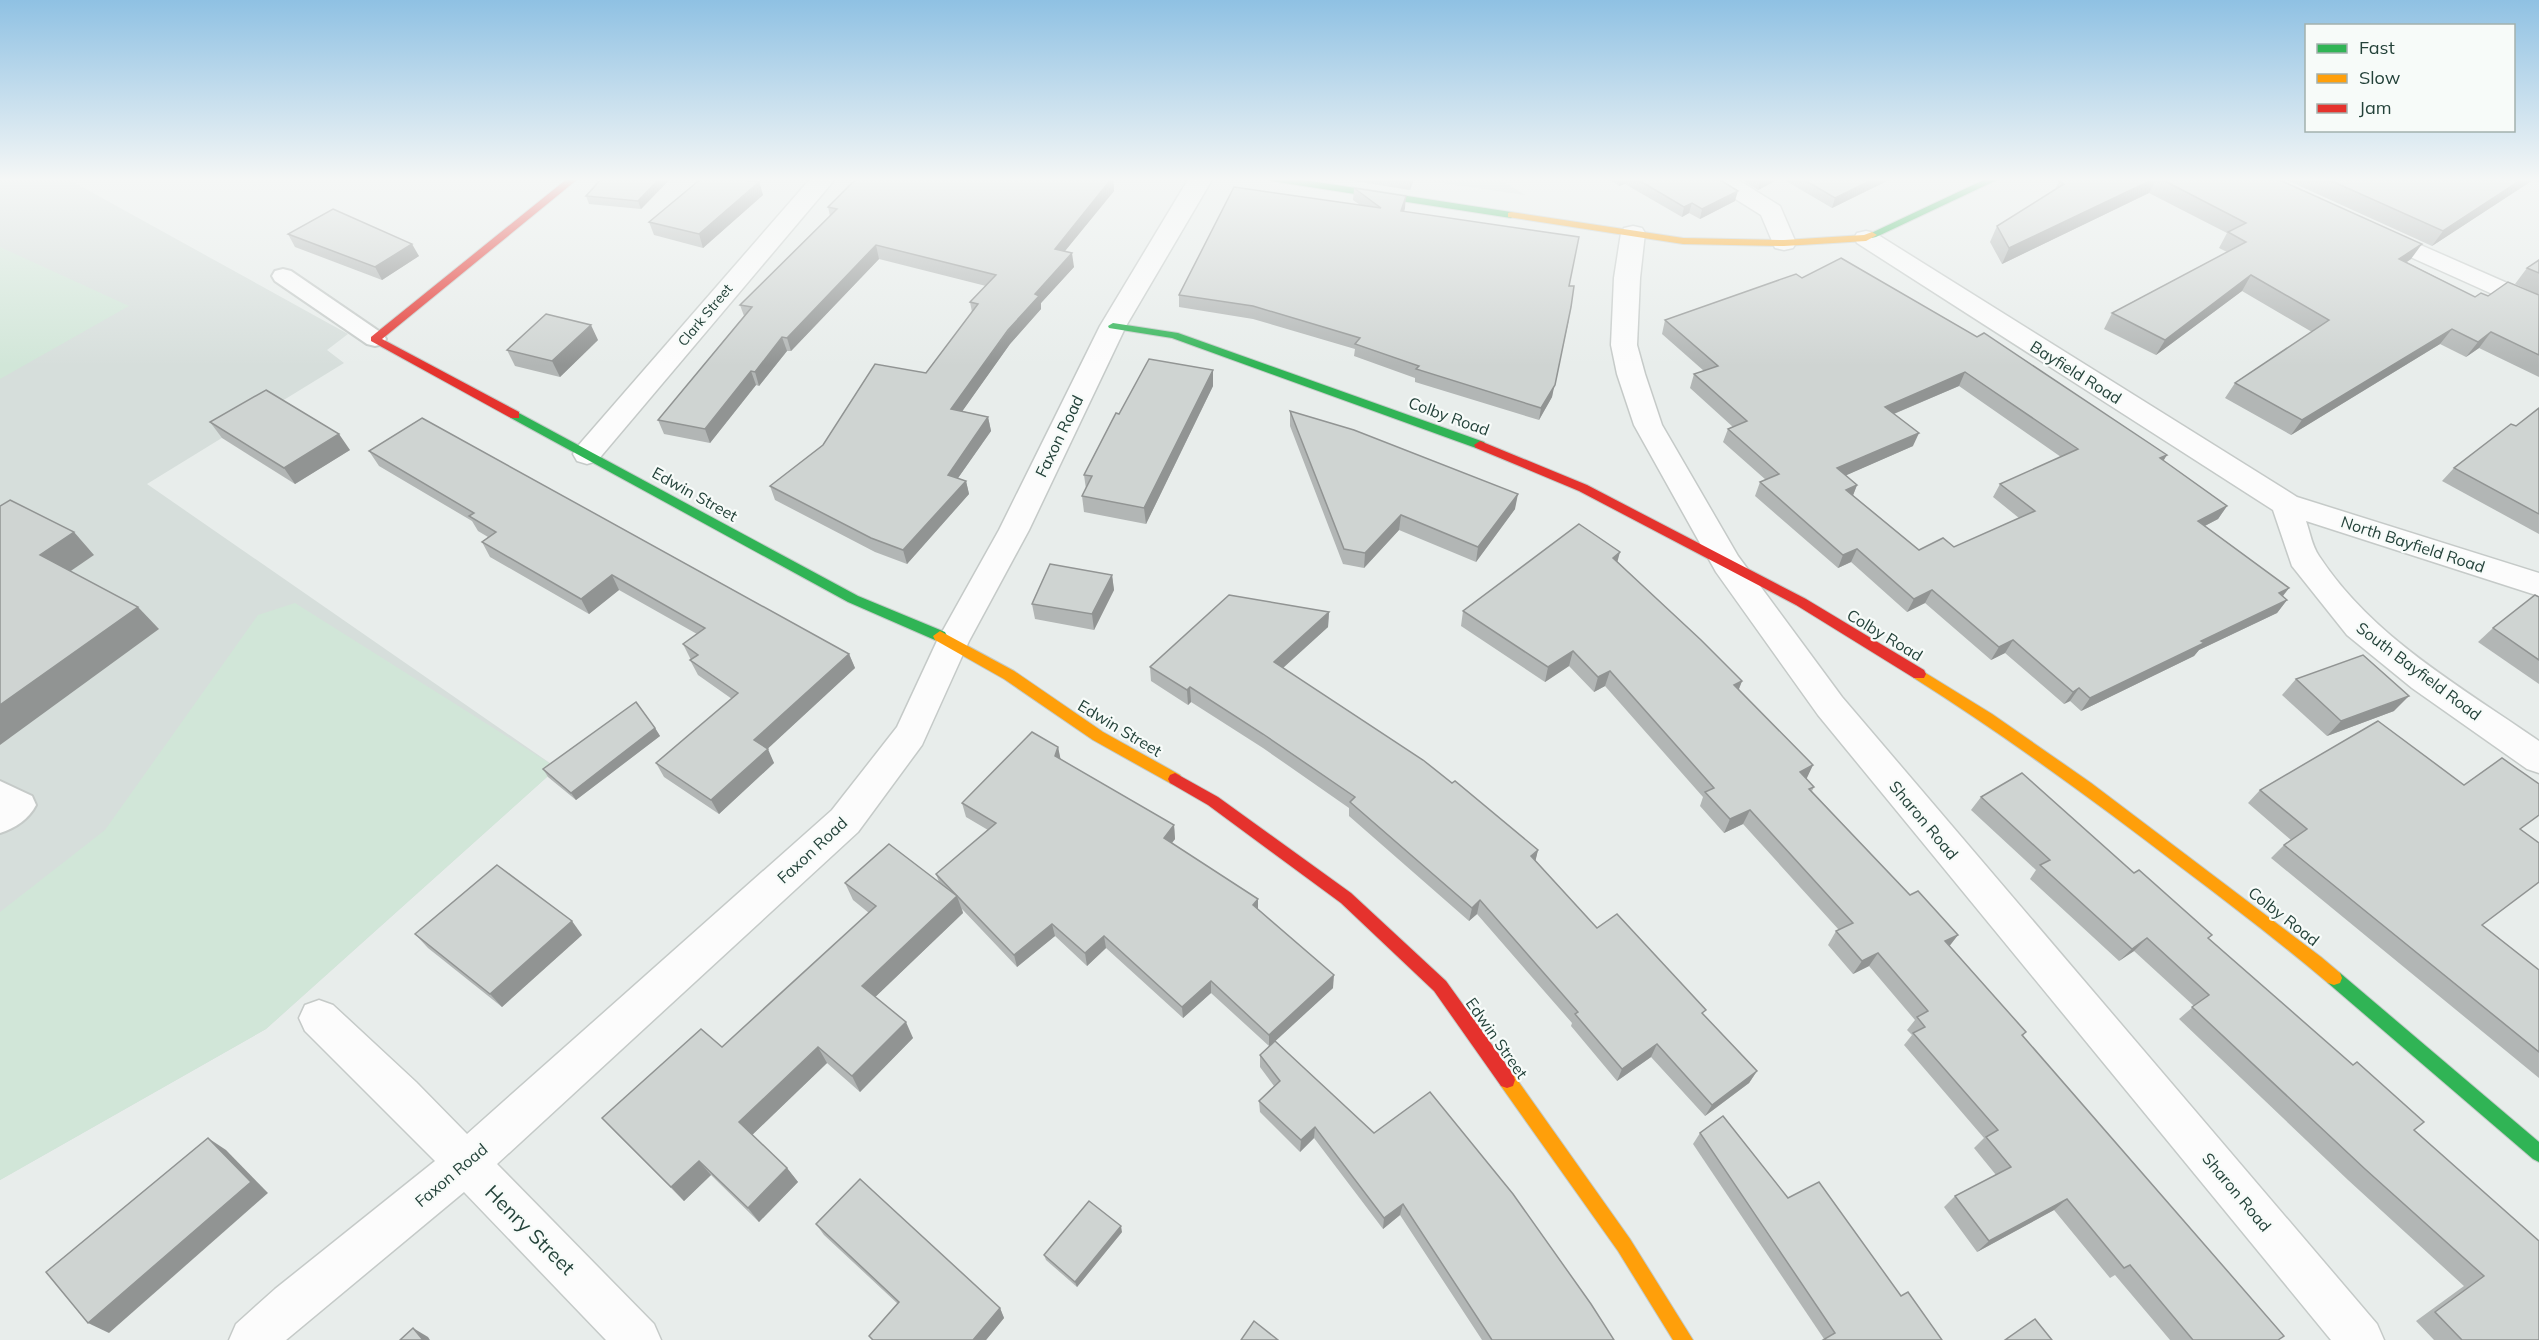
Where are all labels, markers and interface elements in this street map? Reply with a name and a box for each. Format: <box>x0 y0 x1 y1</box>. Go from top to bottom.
legend <box>2305 24 2515 132</box>
text: Fast <box>2359 36 2395 59</box>
text: Slow <box>2359 66 2401 89</box>
text: Jam <box>2359 96 2392 119</box>
street label: Clark Street <box>674 280 736 350</box>
street label: Bayfield Road <box>2027 336 2125 408</box>
street label: Faxon Road <box>1031 392 1087 480</box>
street label: Colby Road <box>1406 392 1492 440</box>
street label: Edwin Street <box>649 462 742 526</box>
street label: North Bayfield Road <box>2338 511 2488 577</box>
street label: Colby Road <box>1844 605 1926 665</box>
street label: South Bayfield Road <box>2353 618 2485 724</box>
street label: Edwin Street <box>1074 695 1166 761</box>
street label: Sharon Road <box>1885 777 1963 863</box>
street label: Faxon Road <box>773 812 851 888</box>
street label: Colby Road <box>2244 882 2324 950</box>
street label: Edwin Street <box>1462 994 1533 1083</box>
street label: Faxon Road <box>411 1139 491 1211</box>
street label: Sharon Road <box>2198 1149 2276 1235</box>
street label: Henry Street <box>480 1179 581 1280</box>

